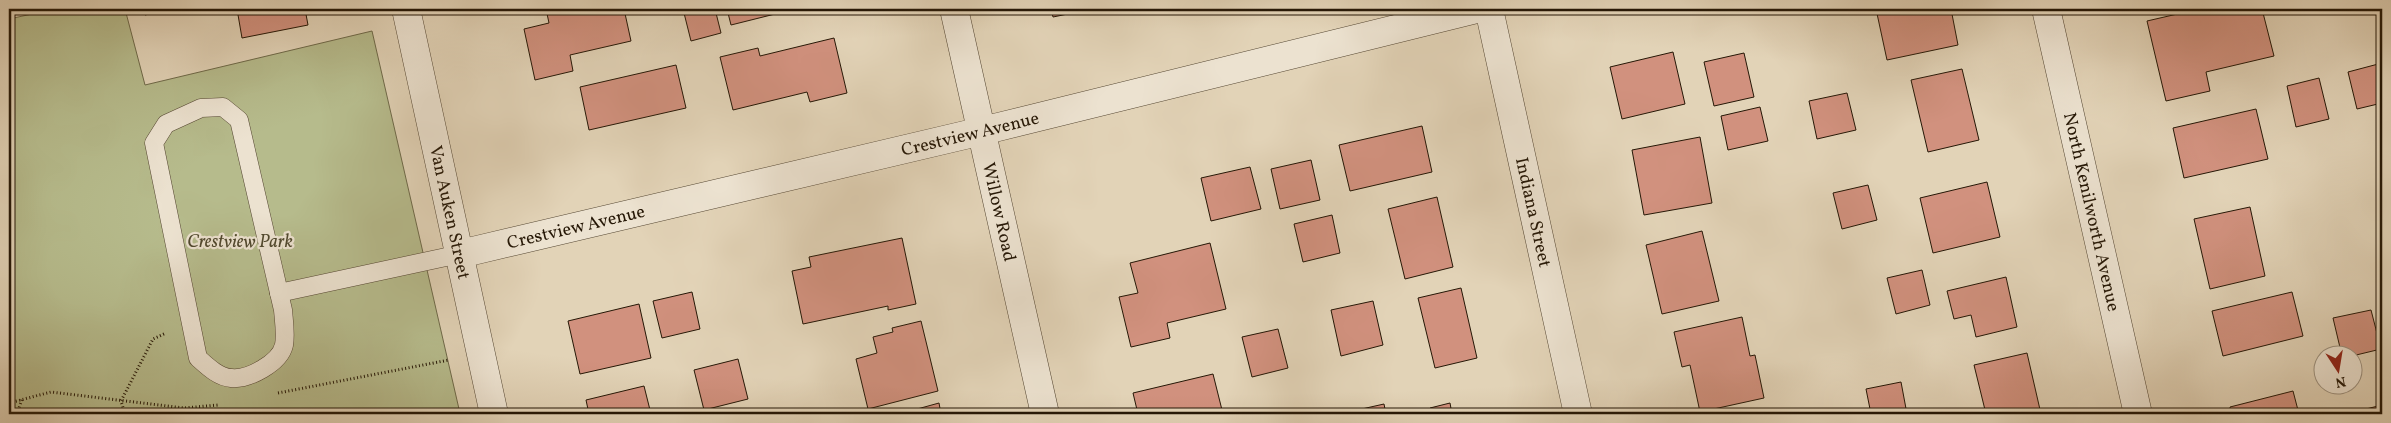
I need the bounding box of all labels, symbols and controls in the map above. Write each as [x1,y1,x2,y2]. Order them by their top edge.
street label: Crestview Avenue [899,106,1042,164]
street label: North Kenilworth Avenue [2056,110,2125,314]
street label: Van Auken Street [422,143,475,282]
street label: Indiana Street [1508,155,1556,270]
street label: Willow Road [975,160,1021,264]
street label: Crestview Avenue [505,200,648,257]
park label: Crestview Park [187,230,293,255]
north arrow [2314,346,2364,396]
text: N [2333,371,2347,392]

